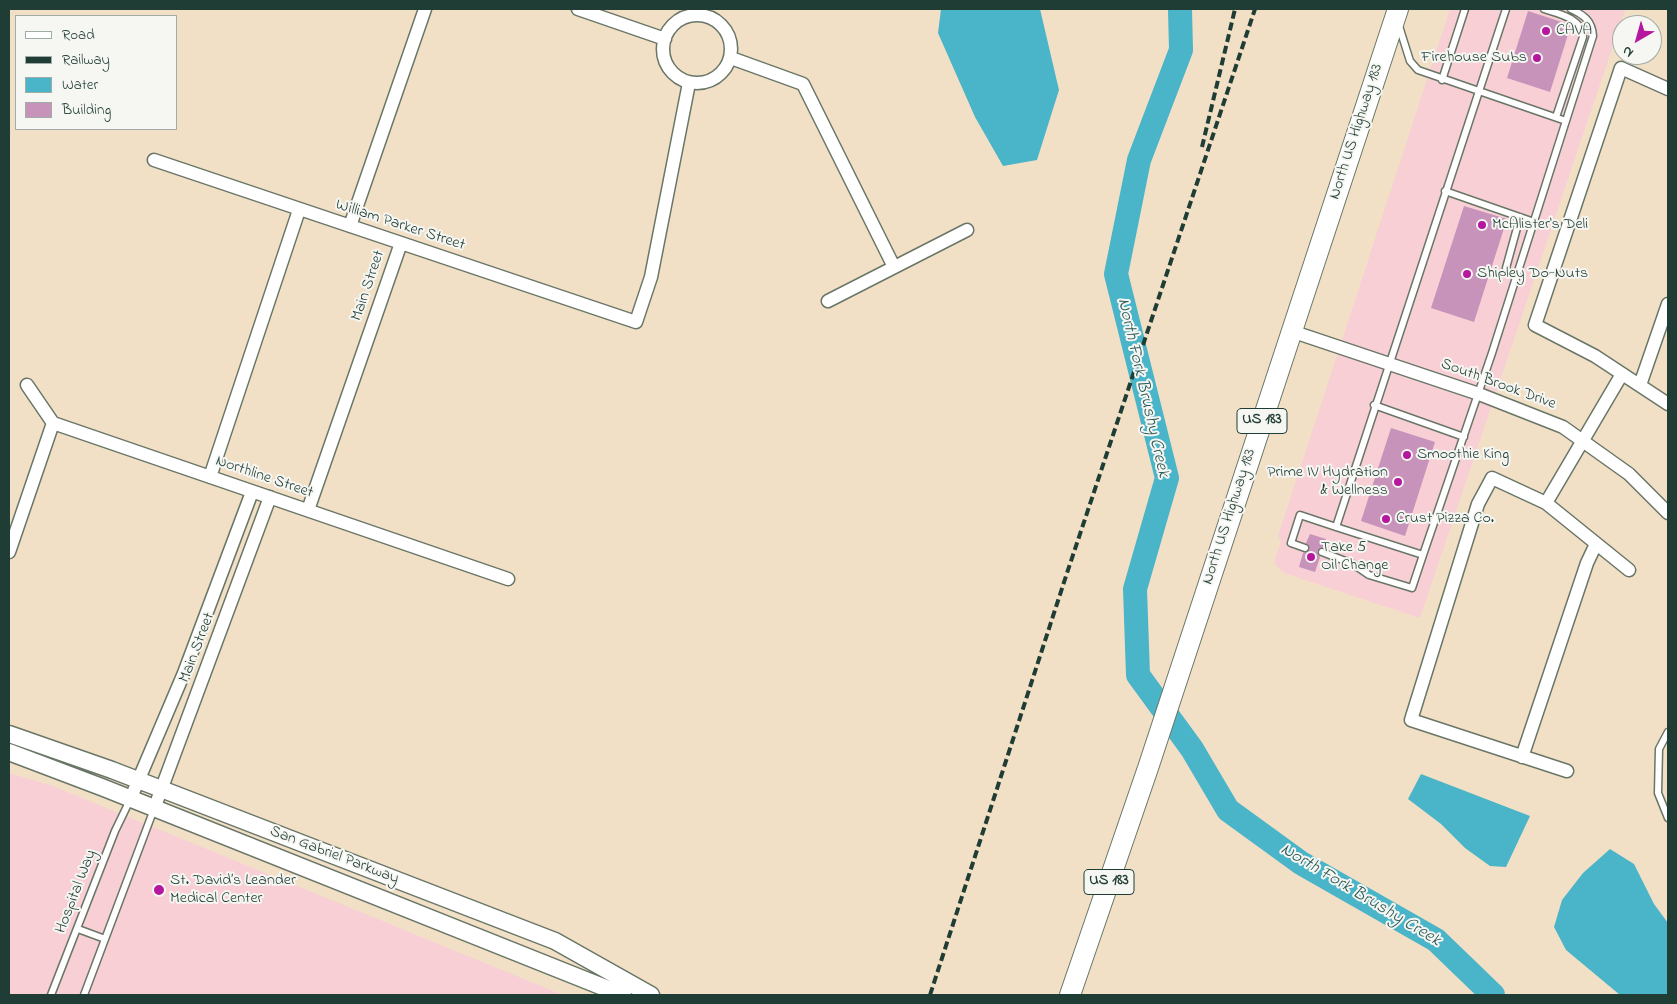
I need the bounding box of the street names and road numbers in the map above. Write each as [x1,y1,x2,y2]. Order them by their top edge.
street label: North US Highway 183 [1326,62,1388,202]
street label: William Parker Street [333,196,467,256]
street label: Main Street [348,248,390,324]
street label: South Brook Drive [1438,355,1558,415]
road number: US 183 [1237,408,1287,434]
street label: North US Highway 183 [1199,447,1261,587]
street label: Northline Street [213,452,315,504]
street label: Main Street [176,610,220,686]
street label: San Gabriel Parkway [267,823,401,889]
street label: Hospital Way [52,847,102,937]
road number: US 183 [1084,870,1134,894]

